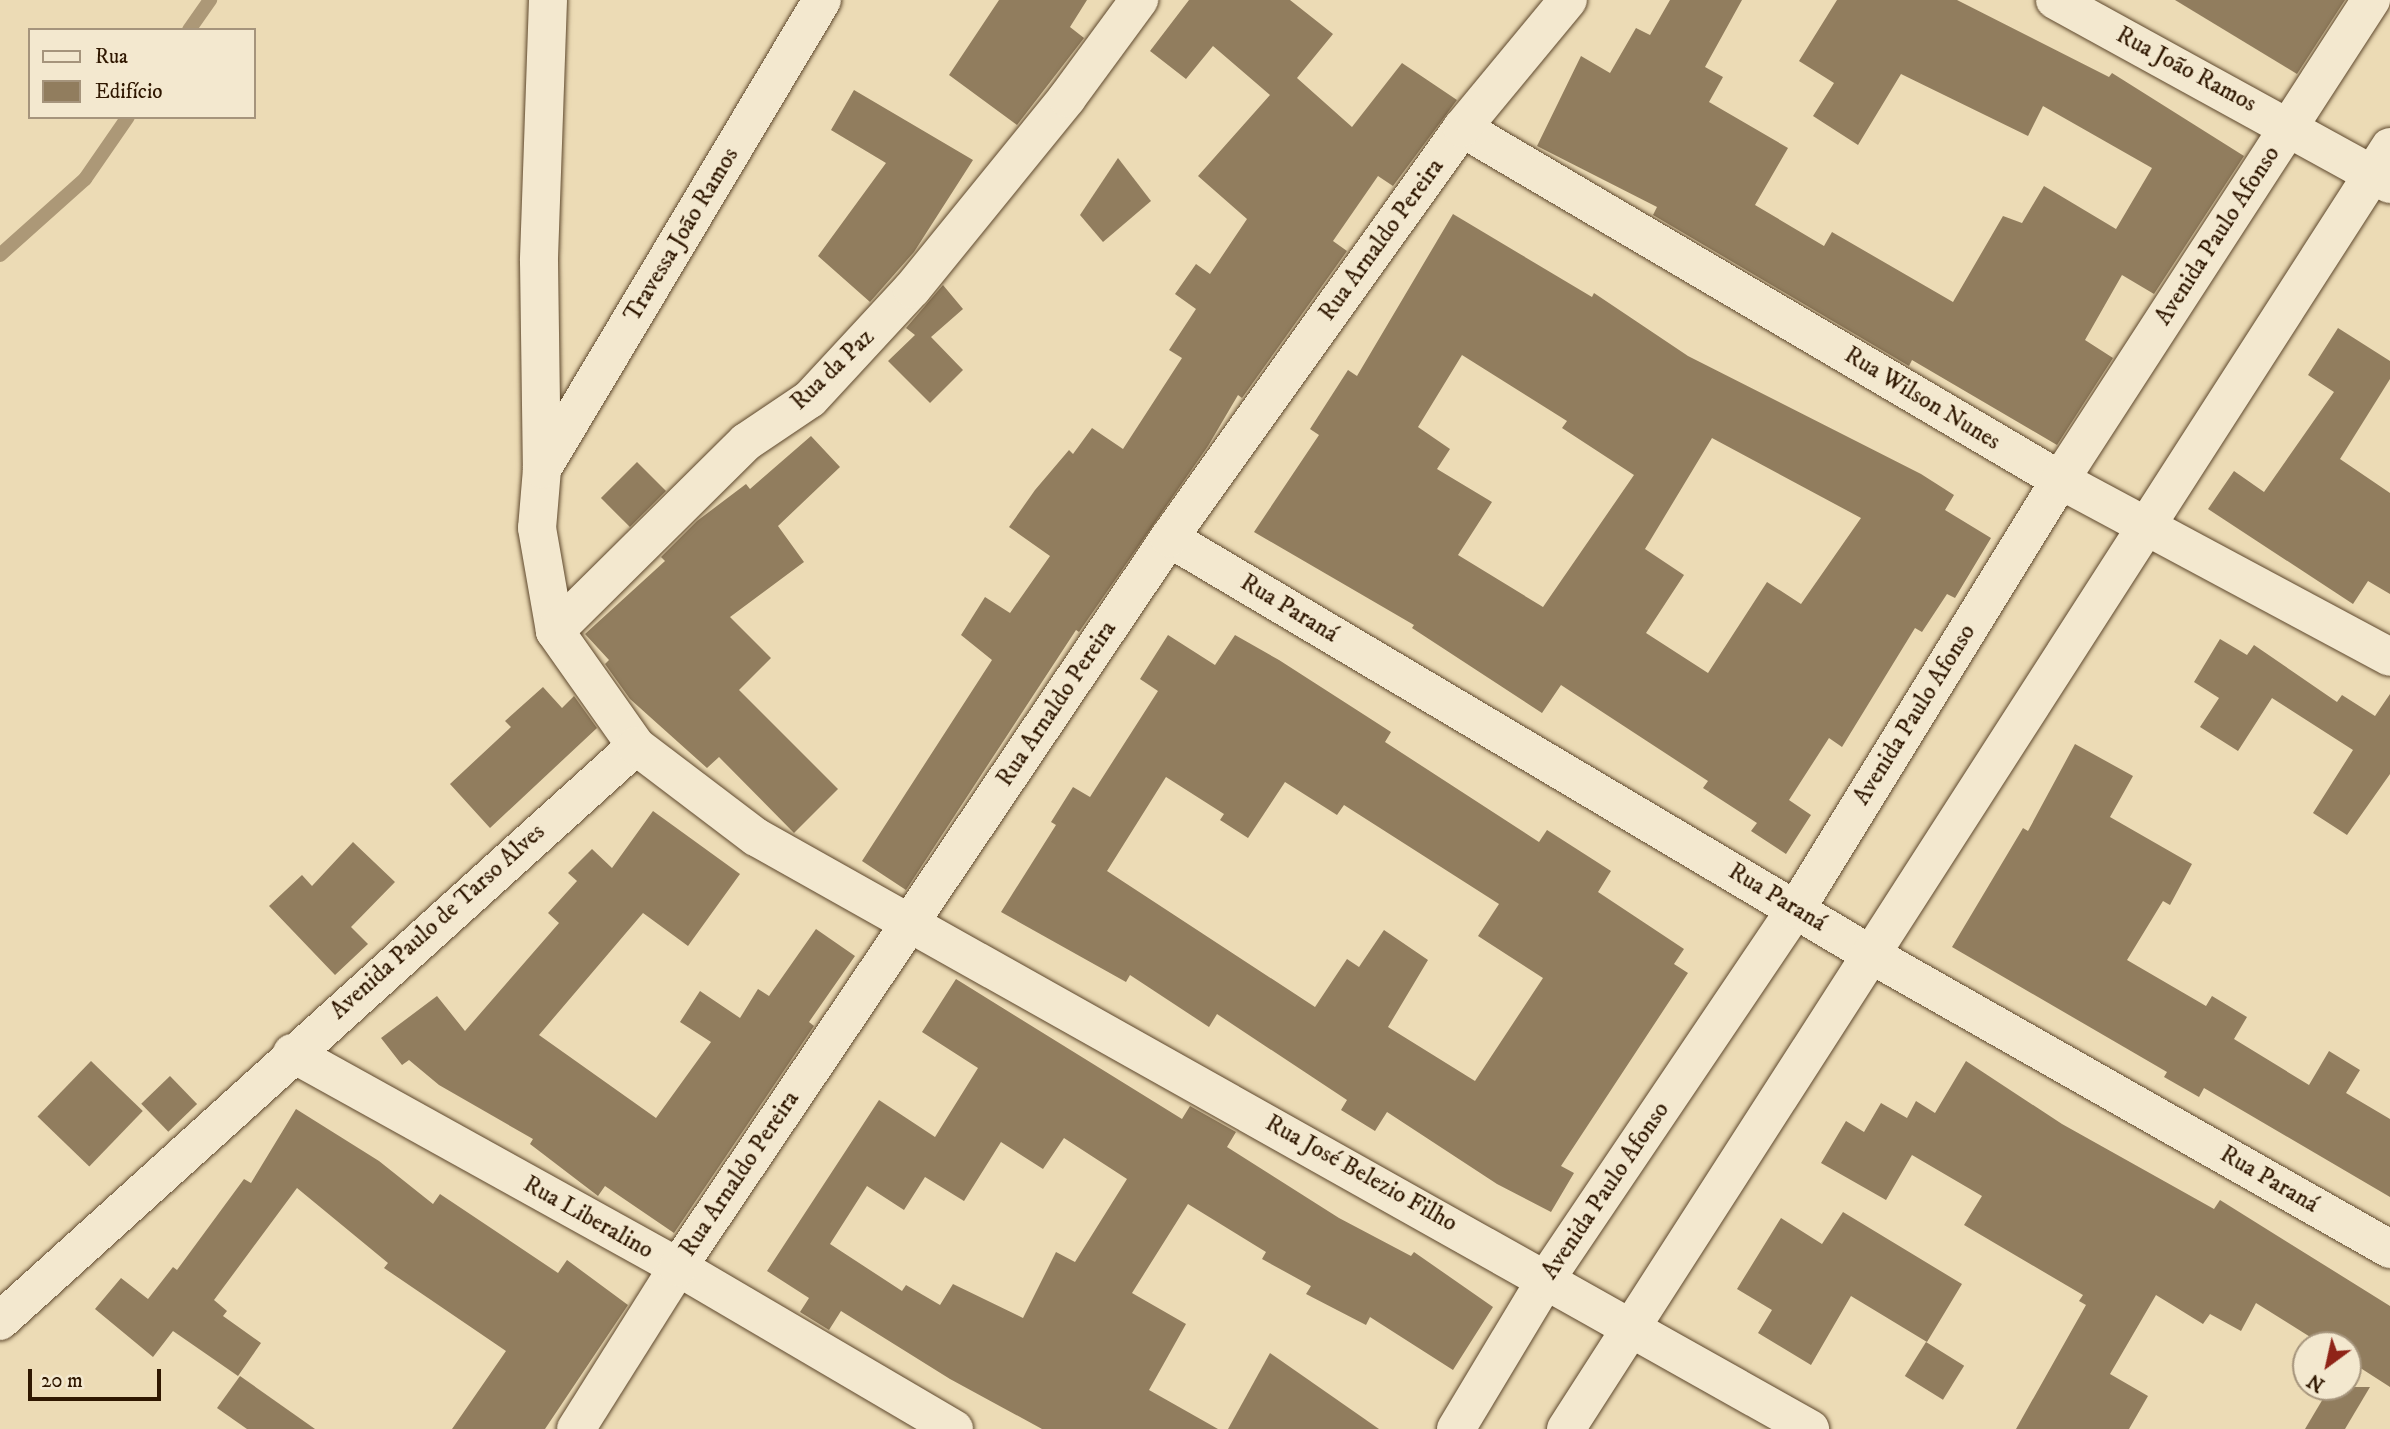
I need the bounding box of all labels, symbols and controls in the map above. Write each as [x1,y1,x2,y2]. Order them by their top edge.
street label: Rua João Ramos [2111,21,2261,119]
legend [28,28,256,119]
text: Rua [95,44,128,70]
text: Edifício [95,79,163,105]
street label: Avenida Paulo Afonso [2149,141,2287,331]
street label: Travessa João Ramos [619,143,745,327]
street label: Rua Arnaldo Pereira [1313,153,1451,327]
street label: Rua da Paz [785,323,881,417]
street label: Rua Wilson Nunes [1839,341,2005,457]
street label: Rua Paraná [1235,569,1343,649]
street label: Rua Arnaldo Pereira [991,616,1123,792]
street label: Avenida Paulo Afonso [1848,619,1982,811]
street label: Avenida Paulo de Tarso Alves [325,818,551,1026]
street label: Rua Paraná [1723,858,1831,938]
street label: Rua Arnaldo Pereira [674,1086,806,1262]
street label: Avenida Paulo Afonso [1536,1097,1676,1285]
street label: Rua José Belezio Filho [1260,1109,1462,1239]
street label: Rua Paraná [2215,1140,2323,1220]
street label: Rua Liberalino [518,1170,658,1266]
north arrow [2292,1331,2362,1401]
scale bar [32,1356,164,1400]
text: 20 m [41,1368,83,1394]
text: N [2304,1368,2329,1396]

